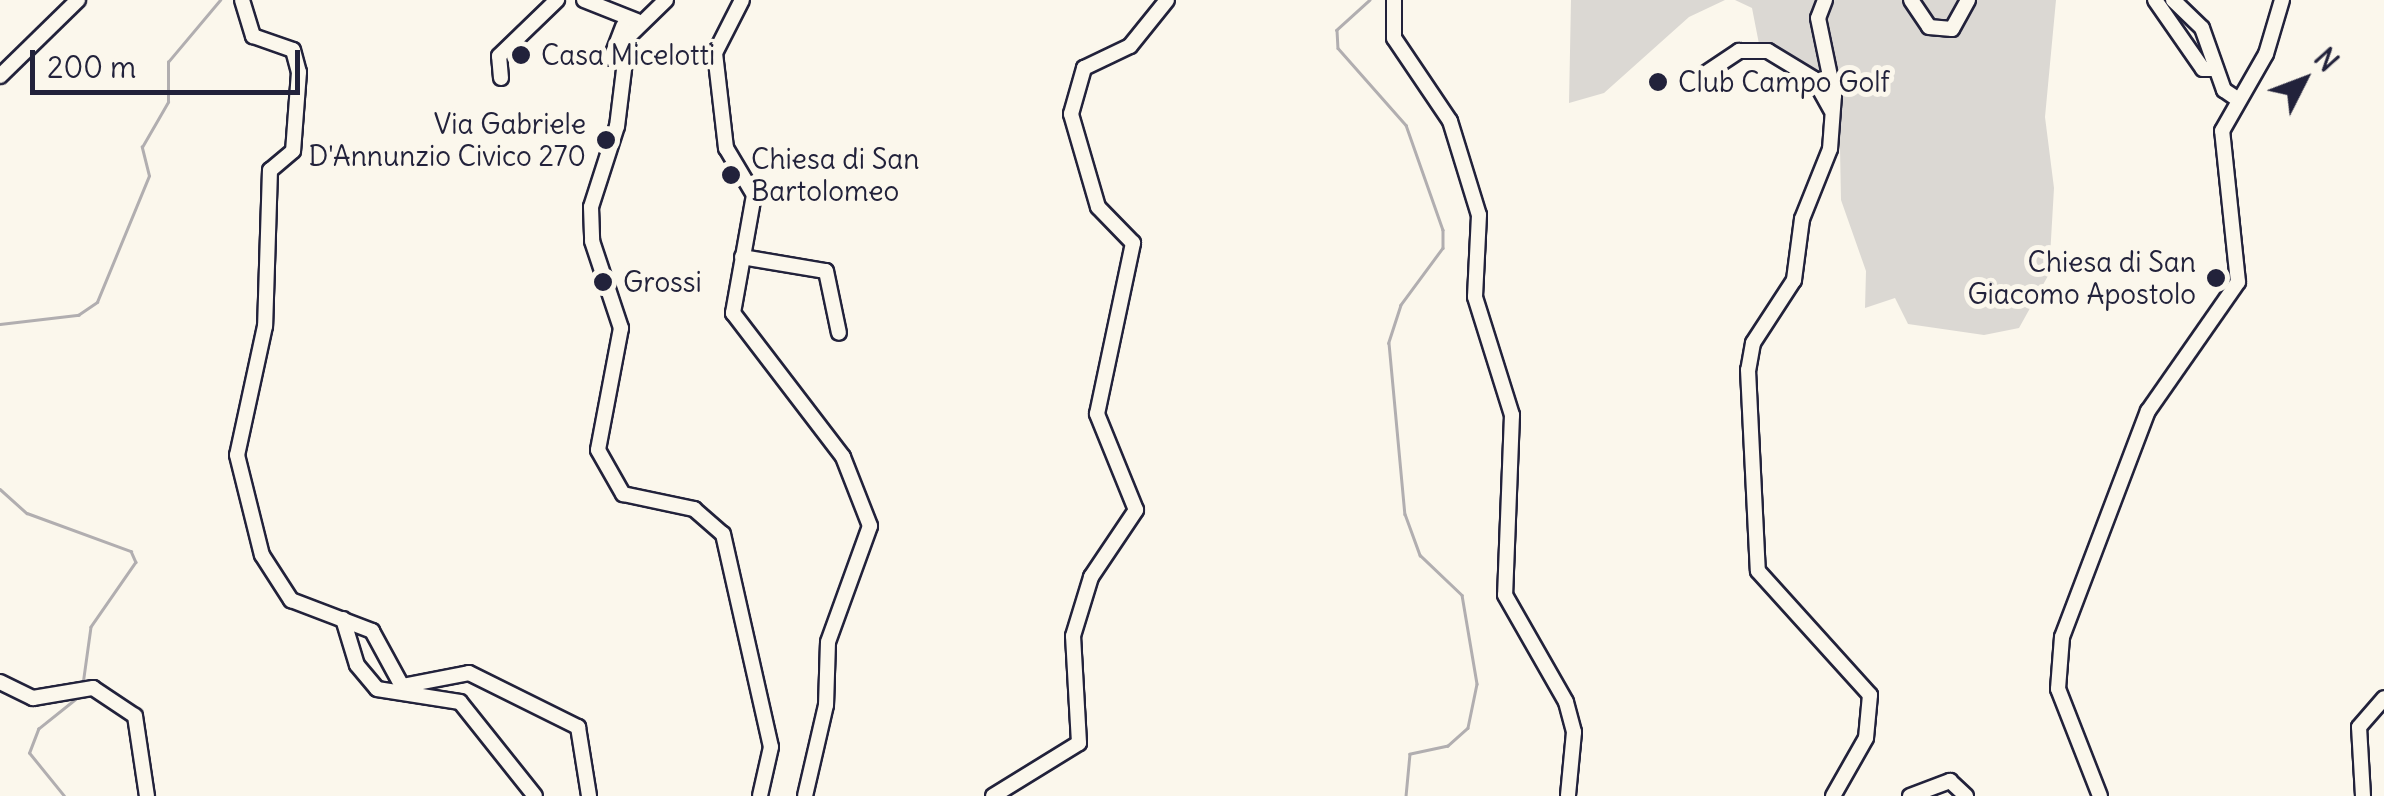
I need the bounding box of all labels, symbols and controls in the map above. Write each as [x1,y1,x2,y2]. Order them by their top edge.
scale bar [35,30,305,92]
north arrow [2254,30,2354,130]
place label: Casa Micelotti [541,38,715,72]
text: N [2306,41,2346,79]
marker: Casa Micelotti [510,44,532,66]
text: 200 m [47,48,136,86]
place label: Club Campo Golf [1678,65,1890,99]
marker: Club Campo Golf [1647,71,1669,93]
place label: Via Gabriele D'Annunzio Civico 270 [309,107,586,173]
marker: Via Gabriele D'Annunzio Civico 270 [595,129,617,151]
place label: Chiesa di San Bartolomeo [751,142,920,208]
marker: Chiesa di San Bartolomeo [720,164,742,186]
place label: Chiesa di San Giacomo Apostolo [1967,245,2196,311]
place label: Grossi [623,265,702,299]
marker: Chiesa di San Giacomo Apostolo [2205,267,2227,289]
marker: Grossi [592,271,614,293]

